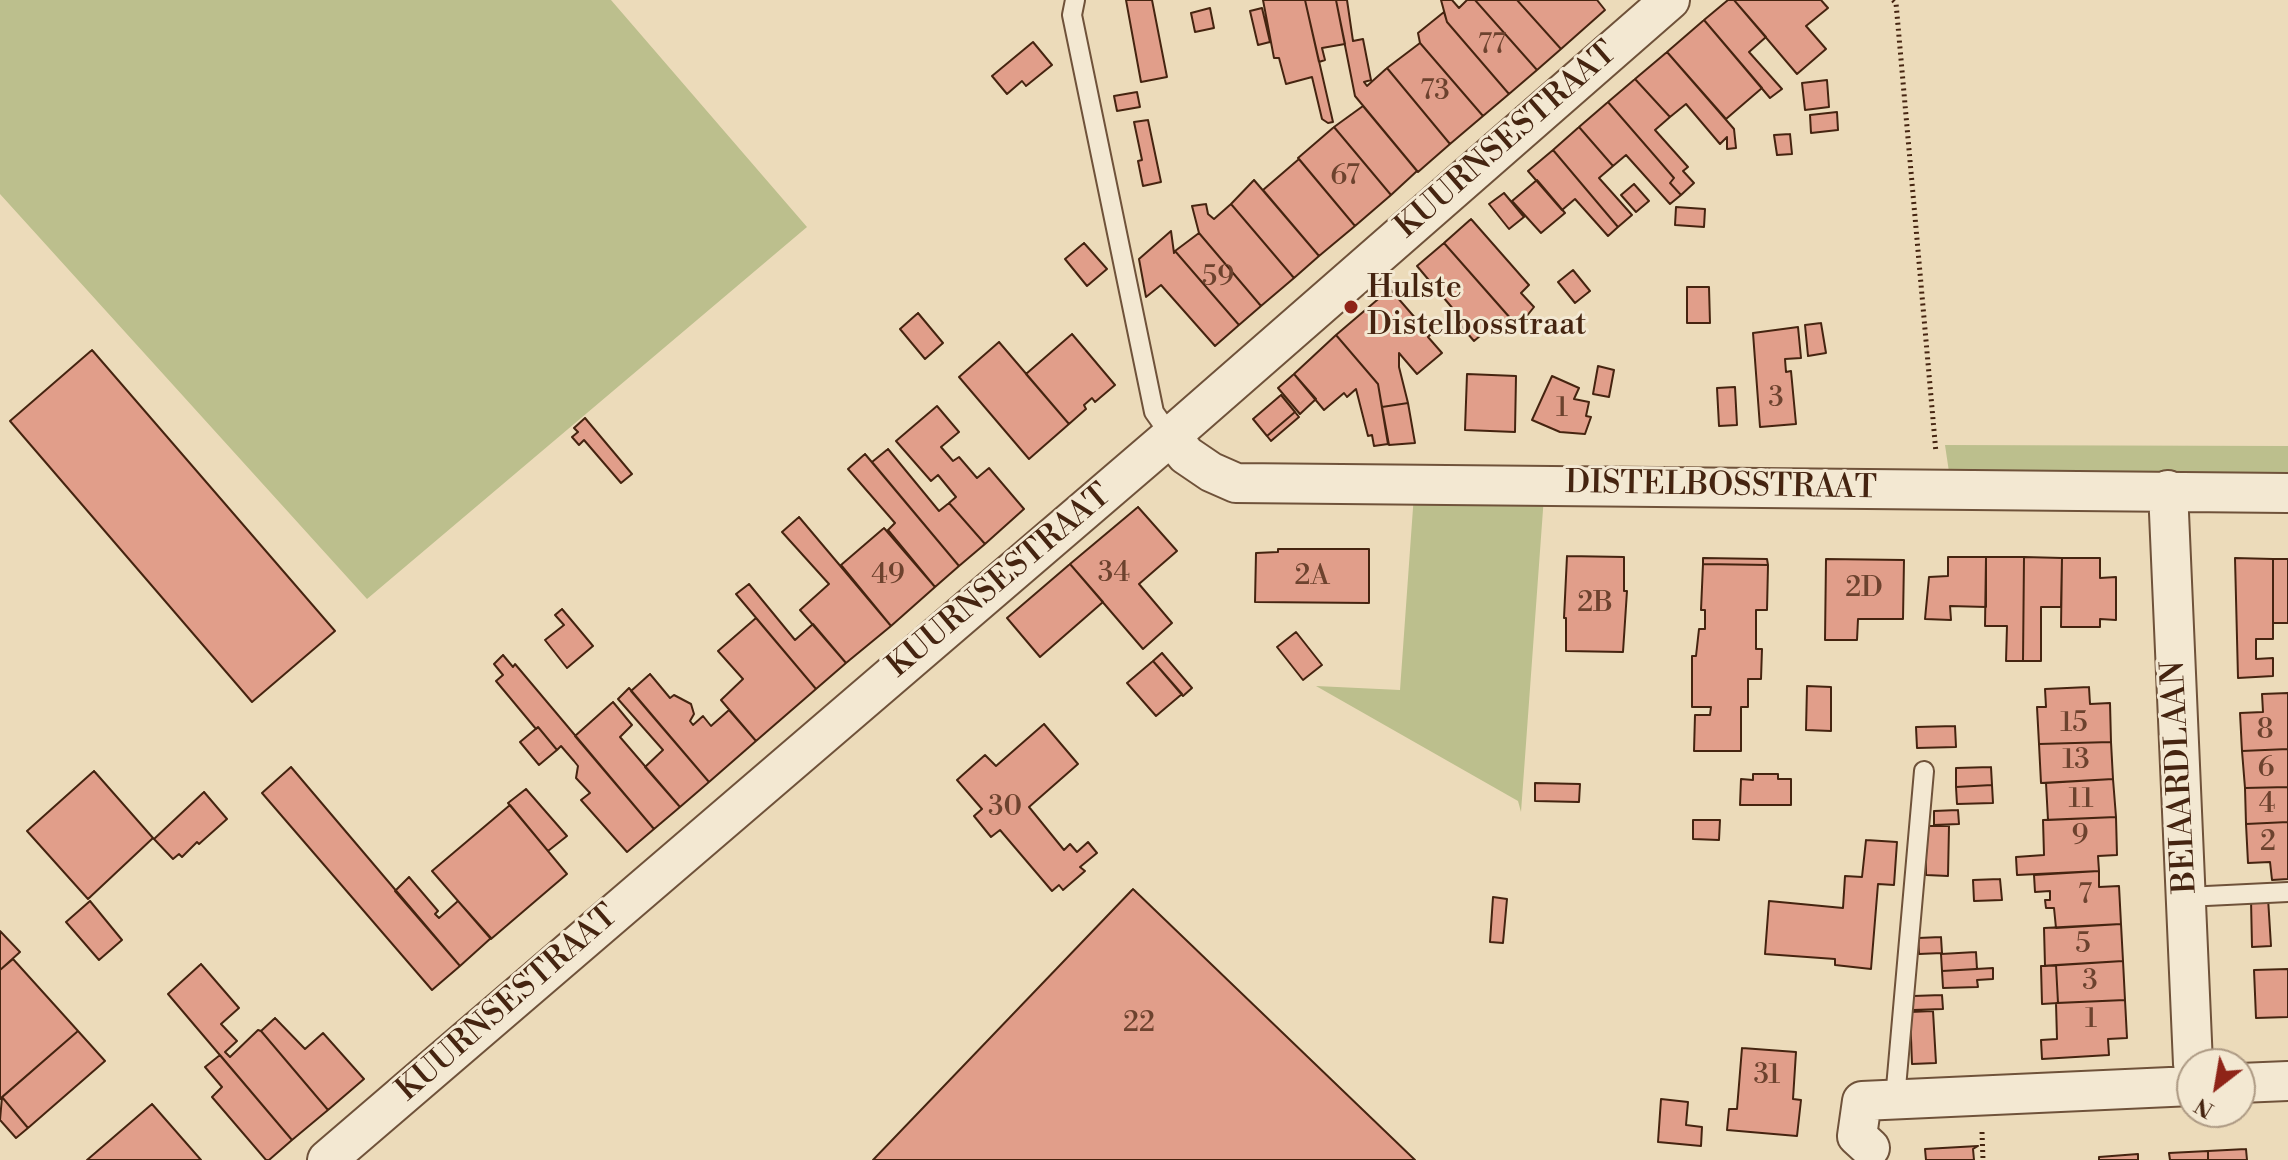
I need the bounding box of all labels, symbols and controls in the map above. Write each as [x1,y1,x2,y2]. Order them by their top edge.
house number: 77 [1478,29,1506,63]
street label: KUURNSESTRAAT [1389,35,1625,247]
house number: 73 [1420,75,1450,109]
house number: 67 [1330,160,1360,194]
house number: 59 [1202,261,1234,295]
place label: Hulste Distelbosstraat [1367,270,1587,345]
marker: Hulste Distelbosstraat [1342,298,1360,316]
house number: 3 [1768,382,1784,416]
house number: 1 [1556,392,1568,426]
street label: DISTELBOSSTRAAT [1565,465,1877,509]
street label: KUURNSESTRAAT [880,477,1120,687]
house number: 34 [1098,557,1130,591]
house number: 49 [871,559,905,593]
house number: 2A [1294,560,1330,594]
house number: 2D [1845,572,1883,606]
house number: 2B [1577,587,1613,621]
street label: BEIAARDLAAN [2156,660,2206,894]
house number: 15 [2060,707,2088,741]
house number: 8 [2256,714,2274,748]
house number: 13 [2062,744,2090,778]
house number: 6 [2258,752,2274,786]
house number: 11 [2068,783,2094,817]
house number: 4 [2259,788,2275,822]
house number: 30 [988,791,1022,825]
house number: 9 [2072,820,2088,854]
house number: 2 [2260,826,2276,860]
house number: 7 [2078,879,2092,913]
street label: KUURNSESTRAAT [390,898,626,1110]
house number: 5 [2075,928,2091,962]
house number: 3 [2082,965,2098,999]
house number: 1 [2085,1003,2097,1037]
house number: 22 [1123,1007,1155,1041]
north arrow [2176,1048,2256,1128]
house number: 31 [1754,1059,1780,1093]
text: N [2190,1091,2219,1123]

